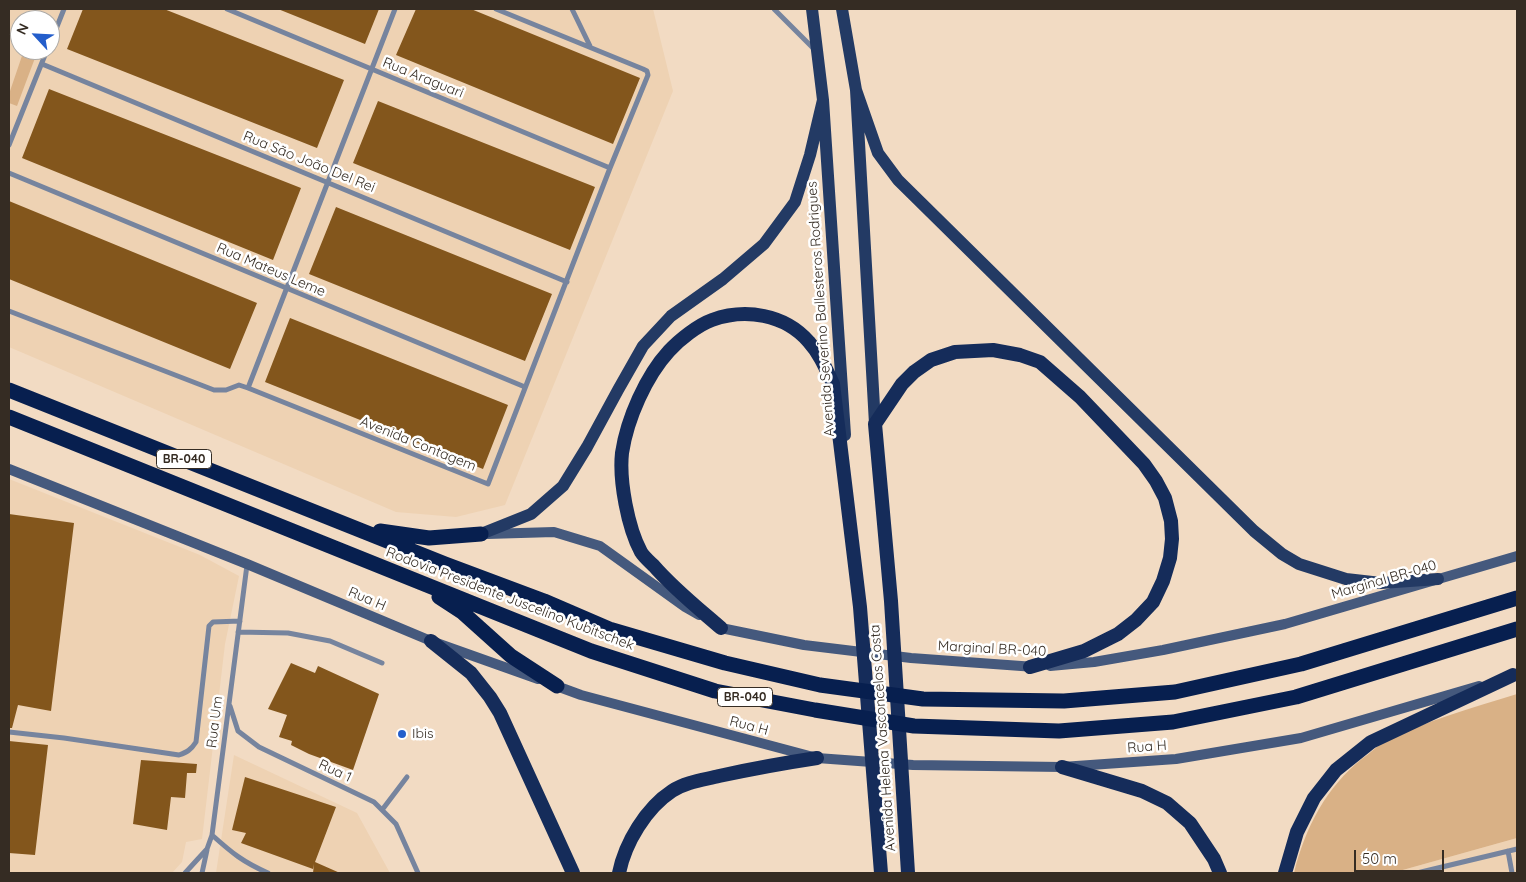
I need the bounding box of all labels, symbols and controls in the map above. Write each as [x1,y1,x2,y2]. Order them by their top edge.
north arrow [10,10,60,60]
text: N [12,21,33,38]
street label: Rua Araguari [380,54,466,102]
street label: Rua São João Del Rei [241,128,377,196]
street label: Avenida Severino Ballesteros Rodrigues [804,181,838,437]
street label: Rua Mateus Leme [214,239,328,301]
street label: Avenida Contagem [357,413,479,475]
road number: BR-040 [156,449,212,468]
street label: Rodovia Presidente Juscelino Kubitschek [384,544,636,654]
street label: Marginal BR-040 [1329,557,1439,603]
street label: Rua H [345,584,389,614]
street label: Avenida Helena Vasconcelos Costa [867,624,899,852]
street label: Marginal BR-040 [937,638,1047,660]
road number: BR-040 [718,688,772,706]
street label: Rua Um [203,695,227,749]
street label: Rua H [728,713,770,739]
place label: Ibis [412,726,434,742]
marker: Ibis [396,728,408,740]
street label: Rua H [1127,737,1167,757]
street label: Rua 1 [316,756,354,786]
scale bar [1356,840,1446,872]
text: 50 m [1362,849,1397,868]

